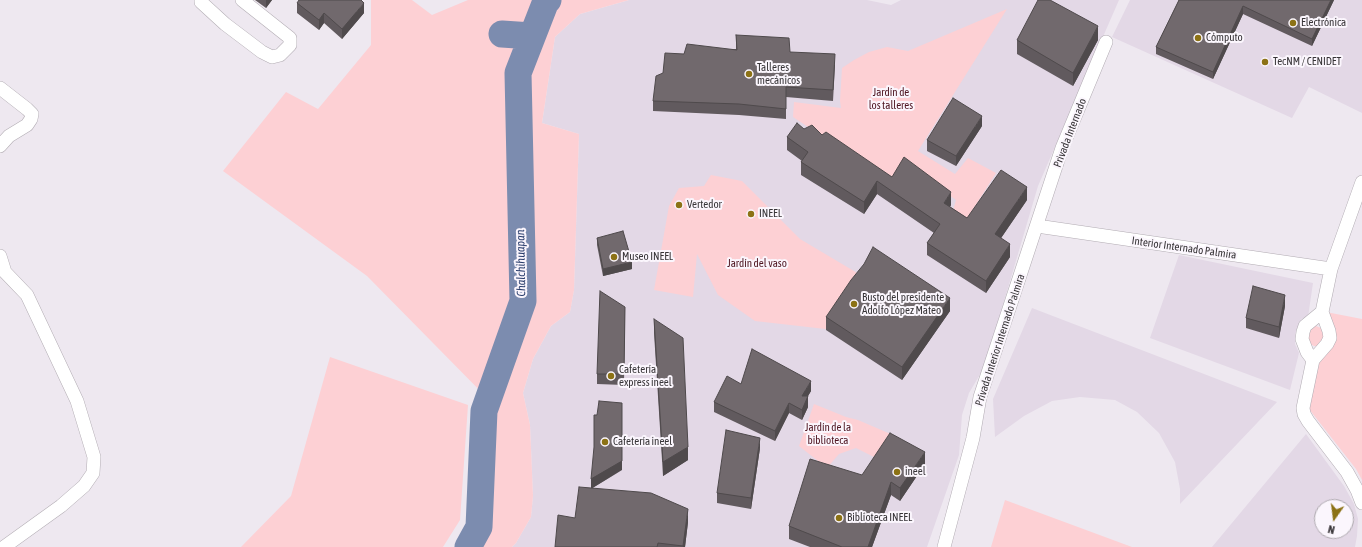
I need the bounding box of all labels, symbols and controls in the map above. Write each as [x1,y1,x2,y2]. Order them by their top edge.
place label: Electrónica [1301,16,1346,30]
marker: Electrónica [1288,18,1298,28]
place label: Cómputo [1206,31,1243,45]
marker: Cómputo [1193,33,1203,43]
place label: TecNM / CENIDET [1273,55,1341,69]
marker: TecNM / CENIDET [1260,57,1270,67]
place label: Talleres mecánicos [757,61,800,87]
marker: Talleres mecánicos [744,69,754,79]
park label: Jardín de los talleres [869,86,913,112]
street label: Privada Internado [1051,97,1089,169]
place label: Vertedor [687,198,722,212]
marker: Vertedor [674,200,684,210]
place label: INEEL [759,207,782,221]
marker: INEEL [746,209,756,219]
water label: Chalchihuapan [513,229,529,297]
street label: Interior Internado Palmira [1131,234,1237,262]
place label: Museo INEEL [622,250,673,264]
marker: Museo INEEL [609,252,619,262]
park label: Jardín del vaso [727,257,787,271]
street label: Privada Interior Internado Palmira [972,272,1028,408]
place label: Busto del presidente Adolfo López Mateo [862,291,944,317]
marker: Busto del presidente Adolfo López Mateo [849,299,859,309]
place label: Cafetería express ineel [619,363,672,389]
marker: Cafetería express ineel [606,371,616,381]
park label: Jardín de la biblioteca [805,421,851,447]
place label: Cafetería ineel [613,435,672,449]
marker: Cafetería ineel [600,437,610,447]
place label: ineel [905,465,926,479]
marker: ineel [892,467,902,477]
north arrow [1314,499,1354,539]
place label: Biblioteca INEEL [847,511,912,525]
marker: Biblioteca INEEL [834,513,844,523]
text: N [1327,523,1336,536]

